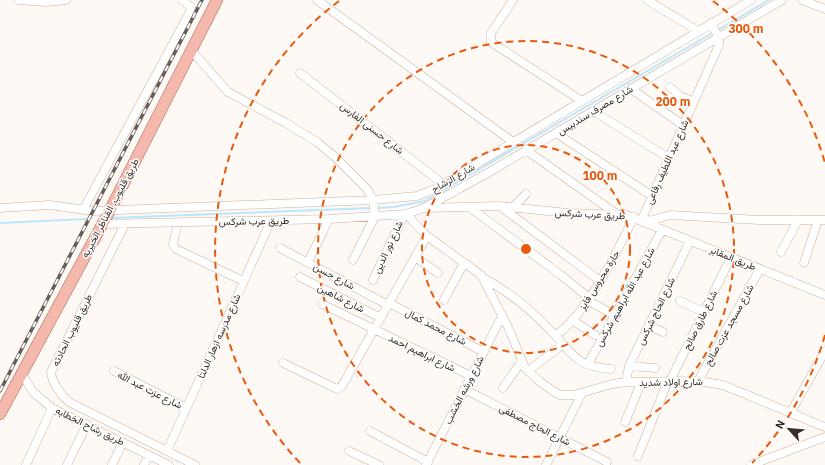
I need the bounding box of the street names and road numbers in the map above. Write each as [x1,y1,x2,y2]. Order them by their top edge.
street label: شارع مصرف سندبيس [555,82,635,138]
street label: شارع حسنى الفارس [338,99,406,157]
street label: شارع عبد اللطيف رفاعى [643,118,691,206]
street label: طريق قليوب, القناطر الخيريه [78,156,142,260]
street label: شارع الرشاح [429,160,477,196]
street label: طريق عرب شركس [554,206,626,222]
street label: طريق عرب شركس [219,214,290,228]
street label: شارع نور الدين [370,218,406,275]
street label: طريق المقابر [707,242,759,273]
street label: شارع عبد الله ابراهيم شركس [592,245,658,349]
street label: حارة محروس فايز [575,247,623,313]
street label: شارع حسن [311,260,357,292]
street label: شارع الحاج شركس [634,275,678,347]
street label: شارع شاهين [315,281,367,315]
street label: شارع مسجد عزت صالح [701,282,757,368]
street label: شارع طارق صالح [680,288,720,352]
street label: طريق قليوب الحادثه [49,291,95,368]
street label: شارع مدرسه ازهار الدلتا [194,292,244,380]
street label: شارع محمد كمال [403,306,469,348]
street label: شارع ابراهيم احمد [387,331,458,375]
street label: شارع ورشه الخشب [441,354,487,426]
street label: شارع عزت عبد الله [115,368,185,412]
street label: شارع اولاد شديد [639,375,703,389]
street label: شارع الحاج مصطفى [497,401,573,449]
street label: طريق رشاح الخطابه [53,404,127,449]

